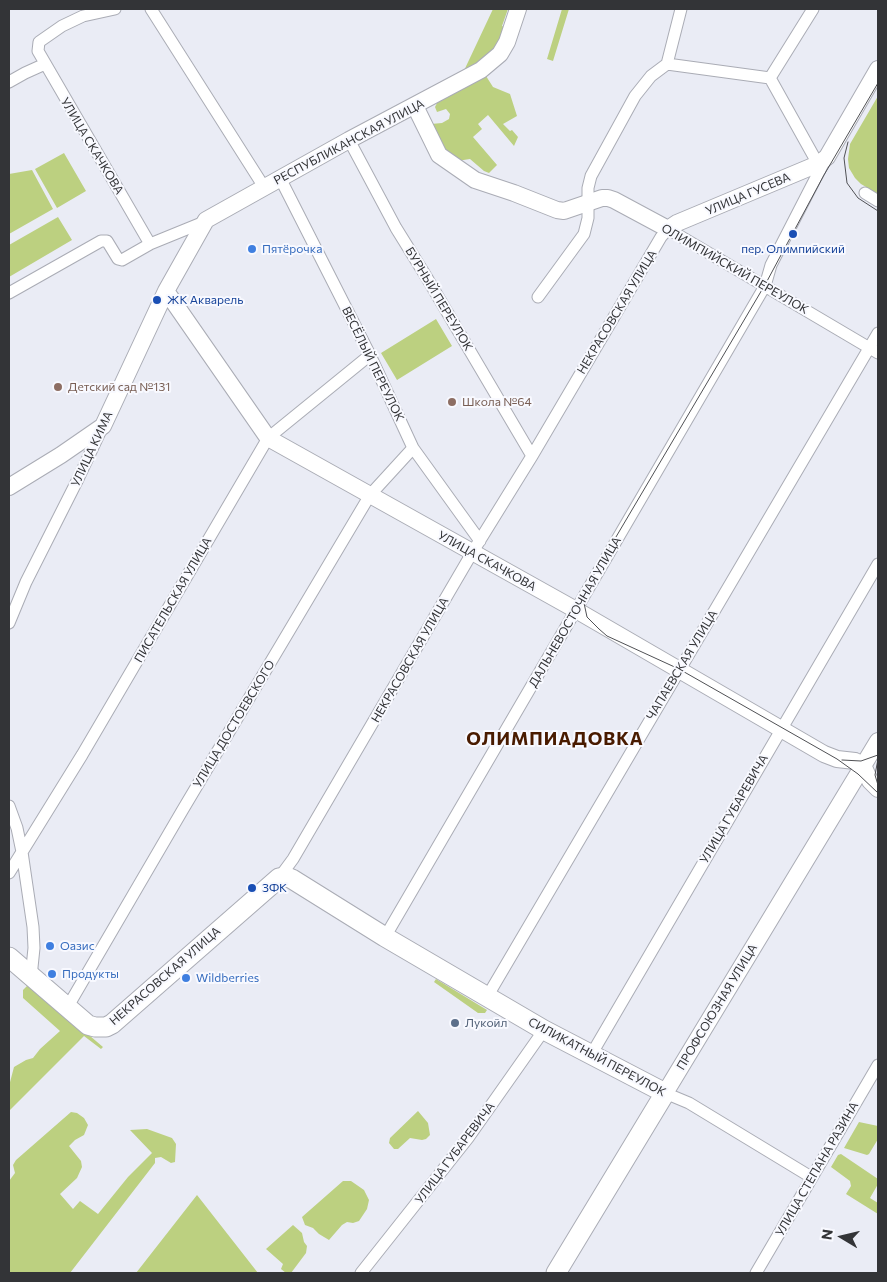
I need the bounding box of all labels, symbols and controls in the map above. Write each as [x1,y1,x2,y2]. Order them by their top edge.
street label: УЛИЦА СКАЧКОВА [57,95,127,197]
street label: РЕСПУБЛИКАНСКАЯ УЛИЦА [271,96,427,188]
street label: УЛИЦА ГУСЕВА [704,170,792,218]
street label: ОЛИМПИЙСКИЙ ПЕРЕУЛОК [659,221,811,317]
marker: пер. Олимпийский [787,228,799,240]
place label: Пятёрочка [262,242,322,256]
place label: пер. Олимпийский [741,242,845,256]
marker: Пятёрочка [246,243,258,255]
street label: БУРНЫЙ ПЕРЕУЛОК [402,244,476,354]
street label: НЕКРАСОВСКАЯ УЛИЦА [574,247,660,377]
place label: ЖК Акварель [167,293,243,307]
marker: ЖК Акварель [151,294,163,306]
street label: ВЕСЁЛЫЙ ПЕРЕУЛОК [339,304,407,424]
place label: Детский сад №131 [68,380,170,394]
marker: Детский сад №131 [52,381,64,393]
place label: Школа №64 [462,395,532,409]
marker: Школа №64 [446,396,458,408]
street label: УЛИЦА КИМА [68,409,116,489]
street label: УЛИЦА СКАЧКОВА [435,528,539,594]
street label: ДАЛЬНЕВОСТОЧНАЯ УЛИЦА [526,534,624,690]
street label: ПИСАТЕЛЬСКАЯ УЛИЦА [131,535,215,665]
street label: НЕКРАСОВСКАЯ УЛИЦА [368,595,452,725]
street label: ЧАПАЕВСКАЯ УЛИЦА [643,607,721,723]
street label: УЛИЦА ДОСТОЕВСКОГО [190,658,278,790]
district label: ОЛИМПИАДОВКА [465,728,645,750]
street label: УЛИЦА ГУБАРЕВИЧА [697,752,771,866]
place label: ЗФК [262,881,287,895]
marker: ЗФК [246,882,258,894]
street label: НЕКРАСОВСКАЯ УЛИЦА [107,924,223,1028]
place label: Оазис [60,939,95,953]
marker: Оазис [44,940,56,952]
street label: ПРОФСОЮЗНАЯ УЛИЦА [674,941,760,1073]
place label: Продукты [62,967,119,981]
marker: Продукты [46,968,58,980]
place label: Wildberries [196,971,259,985]
marker: Wildberries [180,972,192,984]
street label: СИЛИКАТНЫЙ ПЕРЕУЛОК [526,1015,668,1099]
place label: Лукойл [465,1016,507,1030]
marker: Лукойл [449,1017,461,1029]
street label: УЛИЦА ГУБАРЕВИЧА [412,1099,498,1207]
street label: УЛИЦА СТЕПАНА РАЗИНА [773,1099,861,1239]
north arrow [817,1212,867,1262]
text: N [817,1228,836,1241]

